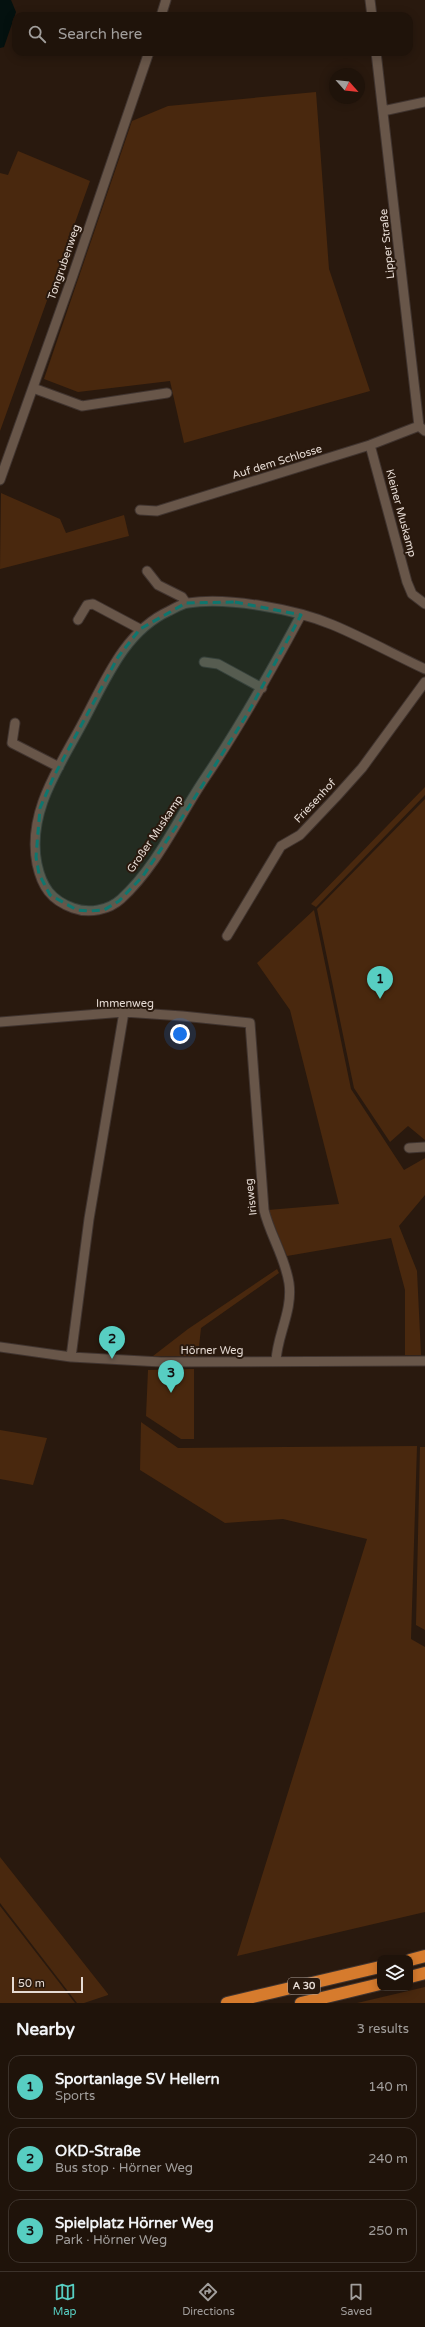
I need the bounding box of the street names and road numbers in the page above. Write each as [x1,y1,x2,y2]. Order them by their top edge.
street label: Lipper Straße [377,208,397,280]
street label: Tongrubenweg [45,223,83,301]
street label: Auf dem Schlosse [230,442,324,482]
street label: Kleiner Muskamp [383,468,419,559]
street label: Friesenhof [291,776,339,826]
street label: Großer Muskamp [124,793,186,875]
street label: Immenweg [96,997,154,1010]
street label: Irisweg [242,1178,260,1216]
street label: Hörner Weg [181,1344,243,1357]
road number: A 30 [288,1978,320,1994]

